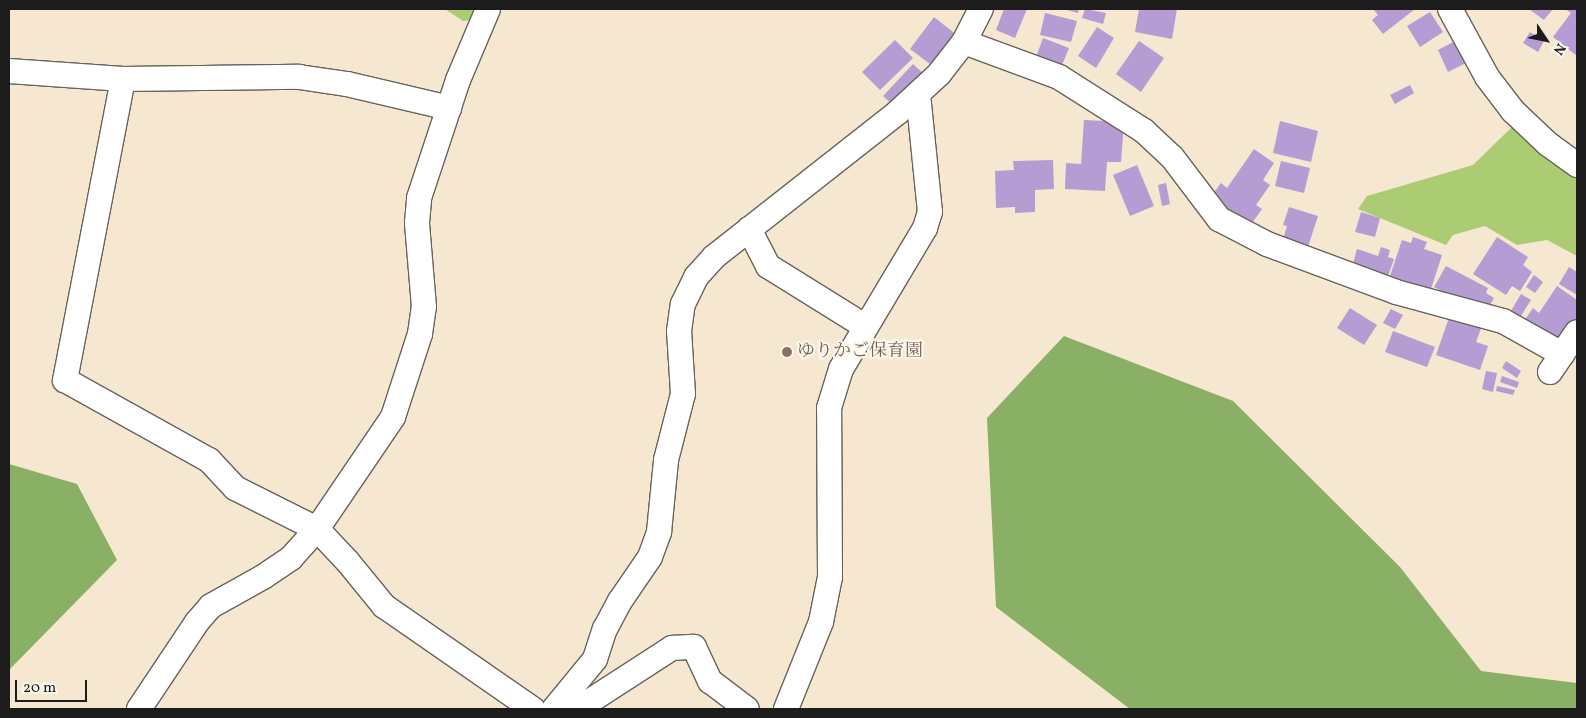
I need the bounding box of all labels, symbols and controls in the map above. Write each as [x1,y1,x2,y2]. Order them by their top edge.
north arrow [1521,15,1571,65]
text: N [1548,39,1570,58]
place label: ゆりかご保育園 [797,341,923,363]
marker: ゆりかご保育園 [781,346,793,358]
scale bar [18,670,90,702]
text: 20 m [23,678,56,699]

